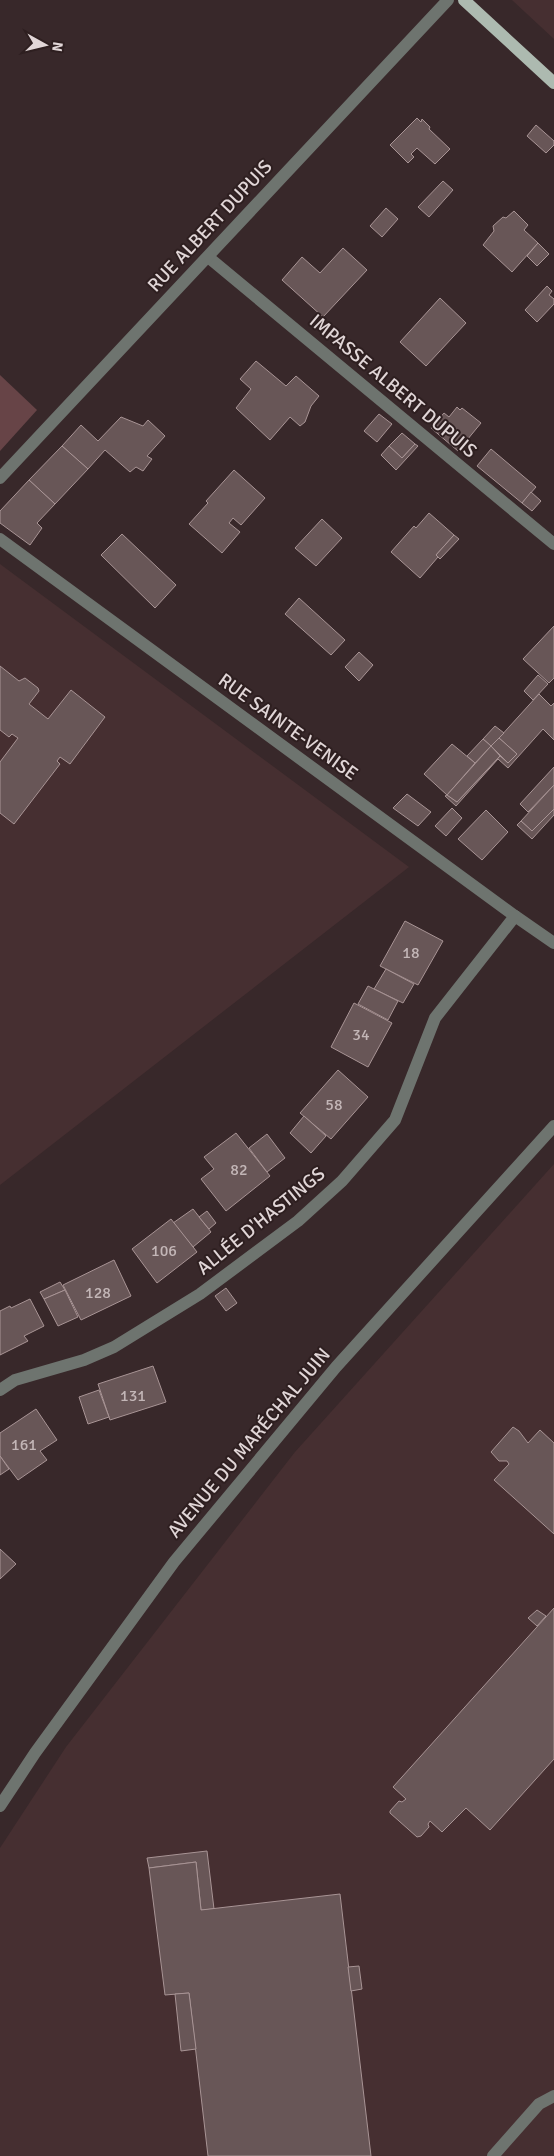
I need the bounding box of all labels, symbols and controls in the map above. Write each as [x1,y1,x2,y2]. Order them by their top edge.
north arrow [20,20,70,70]
text: N [48,41,66,53]
street label: RUE ALBERT DUPUIS [143,155,277,297]
street label: IMPASSE ALBERT DUPUIS [304,309,482,463]
street label: RUE SAINTE-VENISE [213,668,363,786]
house number: 18 [402,943,420,963]
house number: 34 [352,1025,370,1045]
house number: 58 [325,1095,343,1115]
house number: 82 [230,1160,248,1180]
street label: ALLÉE D'HASTINGS [192,1162,330,1280]
house number: 106 [151,1241,177,1261]
house number: 128 [85,1283,111,1303]
street label: AVENUE DU MARÉCHAL JUIN [162,1343,336,1543]
house number: 131 [120,1386,146,1406]
house number: 161 [11,1435,37,1455]

